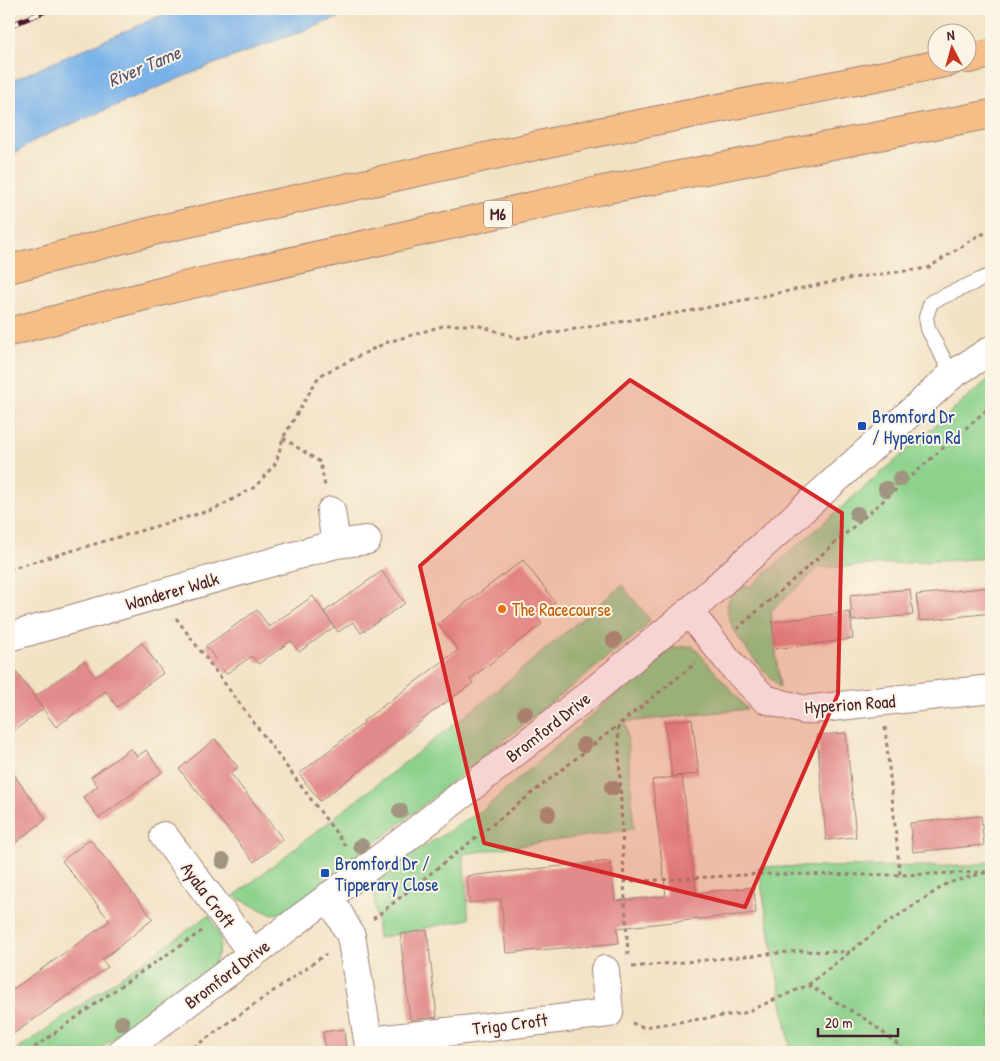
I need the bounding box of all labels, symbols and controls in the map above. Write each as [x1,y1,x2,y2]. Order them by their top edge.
north arrow [928,22,978,72]
text: N [946,25,956,44]
water label: River Tame [104,39,186,93]
road number: M6 [484,200,512,228]
place label: Bromford Dr / Hyperion Rd [872,404,960,450]
marker: Bromford Dr / Hyperion Rd [856,420,868,432]
street label: Wanderer Walk [122,566,222,616]
place label: The Racecourse [512,597,611,622]
marker: The Racecourse [496,603,508,615]
street label: Bromford Drive [500,686,596,768]
street label: Hyperion Road [804,688,896,720]
place label: Bromford Dr / Tipperary Close [335,851,439,897]
street label: Ayala Croft [175,857,241,934]
marker: Bromford Dr / Tipperary Close [319,867,331,879]
street label: Bromford Drive [179,934,275,1014]
scale bar [818,1006,898,1038]
street label: Trigo Croft [471,1007,550,1041]
text: 20 m [825,1012,852,1033]

